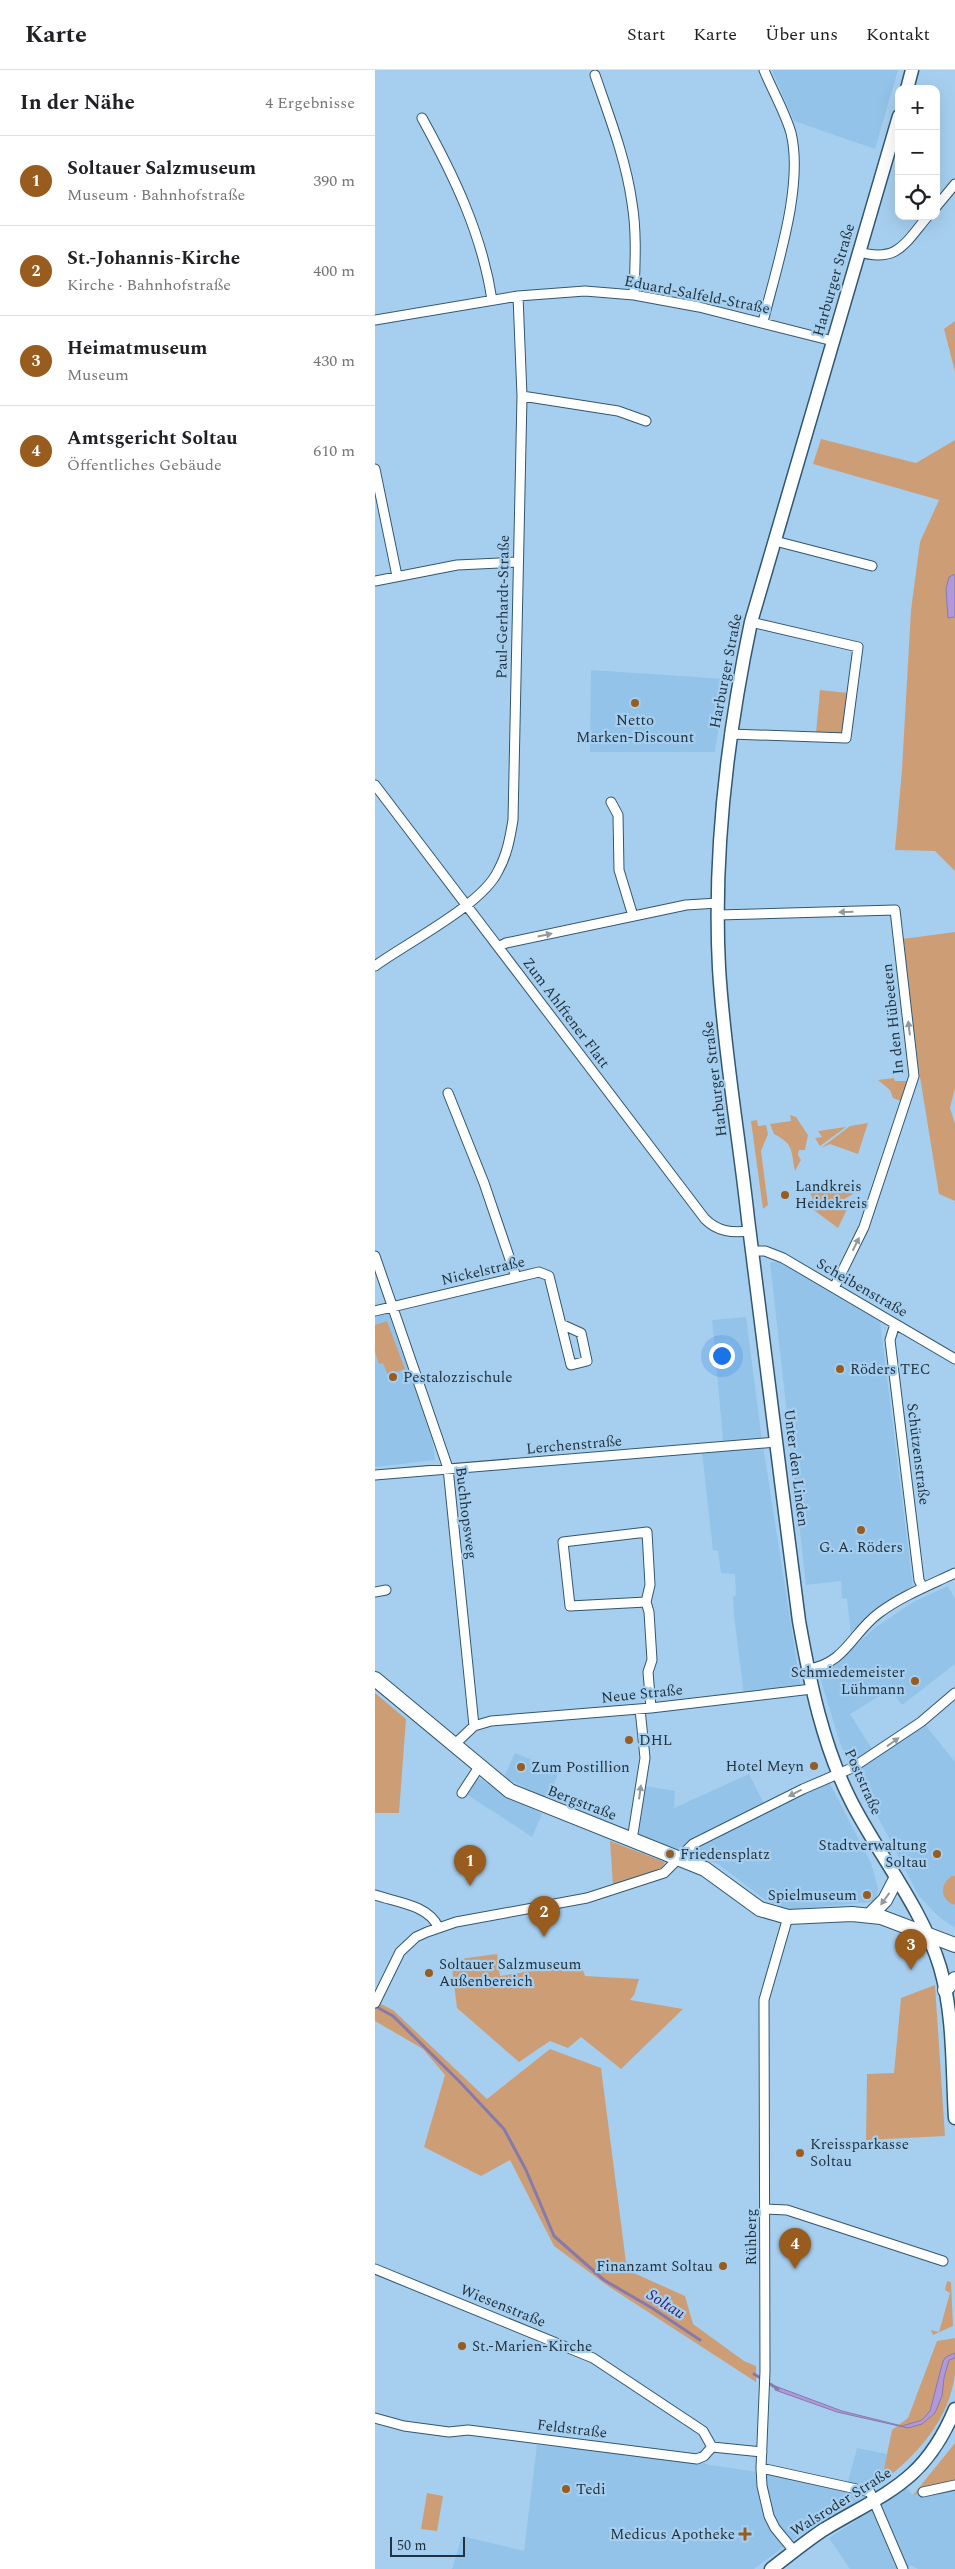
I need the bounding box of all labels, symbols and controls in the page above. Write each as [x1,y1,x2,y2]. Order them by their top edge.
text: Karte [25,17,87,53]
text: Start [627,21,665,48]
text: Karte [693,21,737,48]
text: Über uns [765,21,838,48]
text: Kontakt [866,21,930,48]
map controls [895,85,940,220]
button: + [895,85,940,130]
text: In der Nähe [20,87,135,119]
text: 4 Ergebnisse [265,91,355,115]
button: − [895,130,940,175]
text: Soltauer Salzmuseum [67,154,256,183]
text: 1 [32,169,40,193]
text: 390 m [313,169,355,193]
button: locate [895,175,940,220]
text: Museum · Bahnhofstraße [67,183,245,207]
street label: Harburger Straße [807,221,861,339]
text: St.-Johannis-Kirche [67,244,240,273]
text: 2 [32,259,40,283]
text: 400 m [313,259,355,283]
street label: Eduard-Salfeld-Straße [622,270,772,320]
text: Kirche · Bahnhofstraße [67,273,231,297]
text: Heimatmuseum [67,334,207,363]
text: 3 [32,349,40,373]
text: 430 m [313,349,355,373]
text: Museum [67,363,129,387]
text: Amtsgericht Soltau [67,424,237,453]
text: 4 [32,439,40,463]
text: 610 m [313,439,355,463]
text: Öffentliches Gebäude [67,453,222,477]
street label: Paul-Gerhardt-Straße [490,535,516,679]
street label: Harburger Straße [704,612,748,730]
marker: Netto Marken-Discount [629,697,641,709]
place label: Netto Marken-Discount [576,709,694,749]
one-way arrow [838,908,854,916]
one-way arrow [537,930,553,938]
street label: Zum Ahlftener Flatt [517,953,615,1073]
street label: In den Hübeeten [876,962,910,1076]
street label: Harburger Straße [696,1020,734,1138]
one-way arrow [905,1020,913,1036]
place label: Landkreis Heidekreis [795,1175,868,1215]
marker: Landkreis Heidekreis [779,1189,791,1201]
one-way arrow [852,1237,860,1251]
street label: Nickelstraße [439,1250,527,1292]
street label: Scheibenstraße [812,1253,912,1323]
your location [709,1343,735,1369]
place label: Röders TEC [850,1358,931,1381]
marker: Röders TEC [834,1363,846,1375]
place label: Pestalozzischule [403,1366,512,1389]
marker: Pestalozzischule [387,1371,399,1383]
street label: Schützenstraße [900,1402,936,1506]
street label: Unter den Linden [777,1408,815,1528]
street label: Lerchenstraße [525,1429,623,1461]
street label: Buchhopsweg [449,1466,483,1560]
marker: G. A. Röders [855,1524,867,1536]
place label: G. A. Röders [819,1536,903,1559]
place label: Schmiedemeister Lühmann [791,1661,905,1701]
marker: Schmiedemeister Lühmann [909,1675,921,1687]
street label: Neue Straße [600,1678,684,1710]
place label: DHL [639,1729,672,1752]
marker: DHL [623,1734,635,1746]
one-way arrow [886,1737,900,1747]
street label: Poststraße [838,1745,888,1819]
place label: Hotel Meyn [725,1755,804,1778]
place label: Zum Postillion [531,1756,630,1779]
marker: Hotel Meyn [808,1760,820,1772]
marker: Zum Postillion [515,1761,527,1773]
street label: Bergstraße [544,1779,620,1827]
one-way arrow [637,1784,645,1800]
one-way arrow [787,1789,802,1797]
place label: Stadtverwaltung Soltau [819,1834,927,1874]
place label: Friedensplatz [680,1843,770,1866]
pin: 1 [454,1845,486,1886]
marker: Friedensplatz [664,1848,676,1860]
marker: Stadtverwaltung Soltau [931,1848,943,1860]
place label: Spielmuseum [768,1884,857,1907]
marker: Spielmuseum [861,1889,873,1901]
one-way arrow [880,1892,890,1906]
pin: 2 [528,1896,560,1937]
pin: 3 [895,1929,927,1970]
place label: Soltauer Salzmuseum Außenbereich [439,1953,581,1993]
marker: Soltauer Salzmuseum Außenbereich [423,1967,435,1979]
place label: Kreissparkasse Soltau [810,2133,909,2173]
marker: Kreissparkasse Soltau [794,2147,806,2159]
street label: Rühberg [740,2209,763,2265]
pin: 4 [779,2228,811,2269]
place label: Finanzamt Soltau [596,2255,713,2278]
marker: Finanzamt Soltau [717,2260,729,2272]
street label: Wiesenstraße [457,2278,549,2334]
water label: Soltau [642,2283,690,2325]
place label: St.-Marien-Kirche [472,2335,592,2358]
marker: St.-Marien-Kirche [456,2340,468,2352]
street label: Feldstraße [536,2413,608,2445]
street label: Walsroder Straße [786,2462,896,2542]
place label: Tedi [576,2478,606,2501]
marker: Tedi [560,2483,572,2495]
place label: Medicus Apotheke [610,2523,735,2546]
marker: Medicus Apotheke [739,2528,751,2540]
scale bar [390,2534,465,2557]
text: 50 m [397,2535,427,2556]

